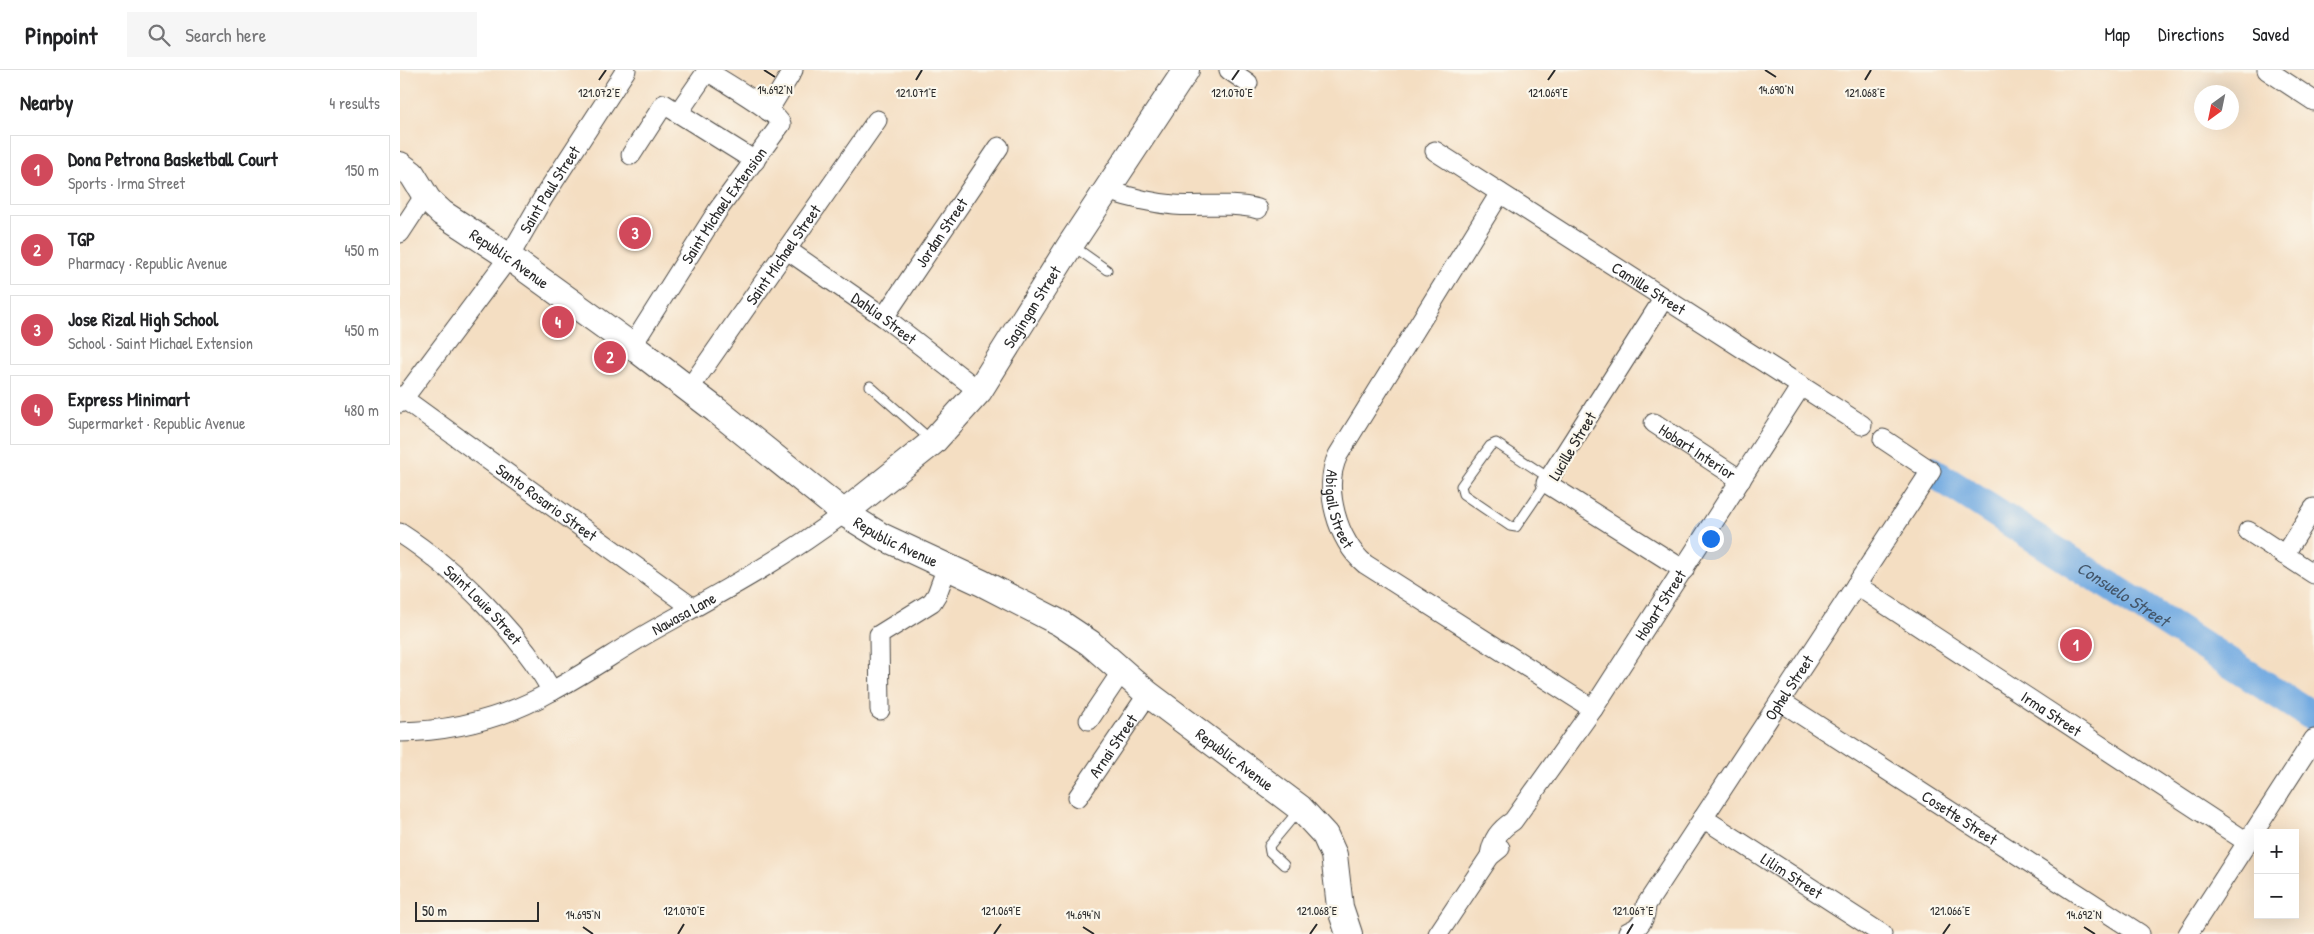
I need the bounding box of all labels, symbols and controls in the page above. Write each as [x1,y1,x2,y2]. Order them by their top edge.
search box [127,12,477,57]
text: Pinpoint [25,19,97,51]
icon: search [145,21,173,49]
text: Search here [185,22,266,48]
text: Map [2105,22,2130,47]
text: Directions [2158,22,2224,47]
text: Saved [2252,22,2289,47]
text: 14.692°N [757,81,793,98]
text: 14.690°N [1758,81,1794,98]
text: 121.072°E [578,84,621,101]
text: 121.071°E [896,84,937,101]
text: 121.070°E [1211,84,1254,101]
text: 121.069°E [1528,84,1568,101]
text: 121.068°E [1845,84,1886,101]
north arrow [2194,85,2239,130]
text: Nearby [20,88,73,117]
text: 4 results [329,92,380,114]
street label: Saint Paul Street [514,141,585,237]
street label: Saint Michael Extension [676,142,772,268]
text: Dona Petrona Basketball Court [68,146,277,172]
text: 1 [34,159,40,181]
text: 150 m [345,159,379,181]
text: Sports · Irma Street [68,172,185,194]
street label: Jordan Street [910,193,973,272]
street label: Saint Michael Street [740,200,826,309]
pin: 3 [619,214,651,252]
street label: Republic Avenue [466,223,554,294]
text: TGP [68,226,95,252]
text: 2 [33,239,41,261]
text: 450 m [345,239,379,261]
text: Pharmacy · Republic Avenue [68,252,227,274]
street label: Camille Street [1608,256,1690,320]
street label: Sagingan Street [998,261,1066,352]
street label: Dahlia Street [847,287,922,350]
pin: 4 [542,303,574,341]
text: Jose Rizal High School [68,306,218,332]
text: 3 [33,319,41,341]
text: 450 m [345,319,379,341]
text: School · Saint Michael Extension [68,332,253,354]
pin: 2 [594,338,626,376]
text: Express Minimart [68,386,190,412]
text: 4 [34,399,40,421]
text: 480 m [344,399,379,421]
street label: Lucille Street [1543,407,1601,484]
text: Supermarket · Republic Avenue [68,412,245,434]
street label: Hobart Interior [1655,418,1740,485]
street label: Santo Rosario Street [492,458,602,546]
street label: Abigail Street [1321,468,1360,553]
street label: Republic Avenue [850,511,942,572]
your location [1698,526,1724,552]
water label: Consuelo Street [2072,555,2176,634]
street label: Saint Louie Street [439,560,527,649]
street label: Hobart Street [1629,565,1691,644]
street label: Nawasa Lane [647,586,720,640]
pin: 1 [2060,626,2092,664]
street label: Ophel Street [1759,650,1819,725]
street label: Irma Street [2017,686,2086,742]
street label: Arnai Street [1083,709,1142,782]
street label: Republic Avenue [1192,723,1279,796]
street label: Cosette Street [1918,785,2002,850]
map controls [2254,829,2299,919]
button: + [2254,829,2299,874]
street label: Lilim Street [1757,848,1827,904]
button: − [2254,874,2299,919]
scale bar [415,899,539,922]
text: 50 m [422,901,447,920]
text: 121.070°E [663,902,706,919]
text: 121.069°E [981,902,1021,919]
text: 121.068°E [1297,902,1338,919]
text: 121.067°E [1612,902,1654,919]
text: 121.066°E [1930,902,1971,919]
text: 14.695°N [566,906,600,923]
text: 14.694°N [1066,906,1100,923]
text: 14.692°N [2066,906,2102,923]

